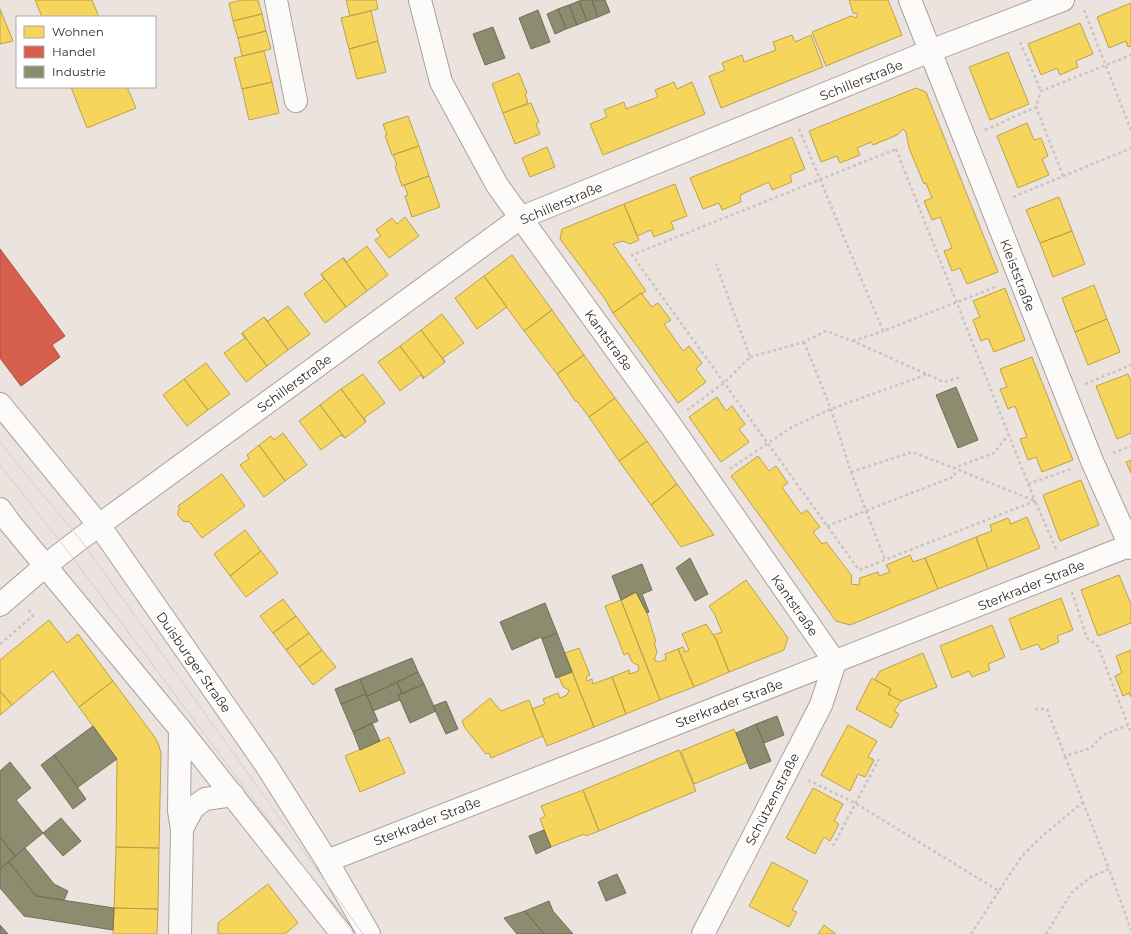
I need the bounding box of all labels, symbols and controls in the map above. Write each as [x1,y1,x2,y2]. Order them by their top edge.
legend [16,16,156,88]
text: Wohnen [52,24,104,39]
text: Handel [52,44,96,59]
street label: Schillerstraße [817,56,905,104]
text: Industrie [52,64,106,79]
street label: Schillerstraße [517,178,605,228]
street label: Kleiststraße [997,237,1039,314]
street label: Kantstraße [582,306,637,374]
street label: Schillerstraße [254,351,334,415]
street label: Sterkrader Straße [975,556,1087,614]
street label: Kantstraße [768,571,822,639]
street label: Duisburger Straße [153,608,235,716]
street label: Sterkrader Straße [673,675,785,731]
street label: Schützenstraße [742,750,802,848]
street label: Sterkrader Straße [371,793,483,849]

